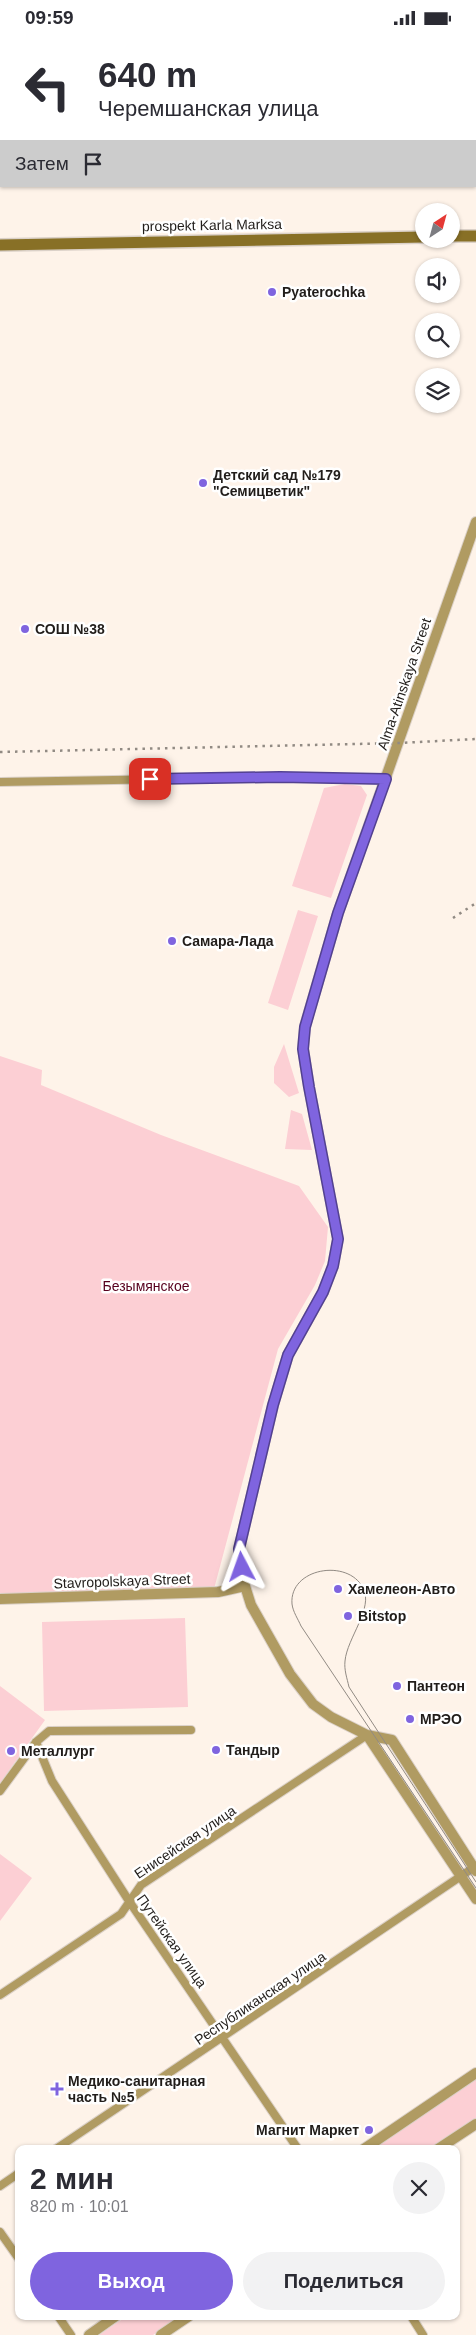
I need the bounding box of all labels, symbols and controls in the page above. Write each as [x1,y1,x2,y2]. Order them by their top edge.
text: 09:59 [25,7,74,28]
icon: left [15,55,80,120]
text: 640 m [98,55,197,94]
text: Черемшанская улица [98,96,318,121]
icon: arrive [79,150,107,178]
text: Затем [15,153,69,174]
north arrow [415,203,460,247]
map controls [415,203,460,413]
street label: prospekt Karla Marksa [142,216,282,234]
button: sound [415,258,460,303]
place label: Pyaterochka [282,284,365,300]
marker: Pyaterochka [266,286,278,298]
button: search [415,313,460,358]
button: layers [415,368,460,413]
place label: Детский сад №179 "Семицветик" [213,467,341,499]
marker: Детский сад №179 "Семицветик" [197,477,209,489]
street label: Alma-Atinskaya Street [374,616,434,752]
place label: СОШ №38 [35,621,105,637]
marker: СОШ №38 [19,623,31,635]
pin [129,758,171,800]
icon: arrive [136,765,164,793]
place label: Самара-Лада [182,933,274,949]
marker: Самара-Лада [166,935,178,947]
park label: Безымянское [103,1278,190,1294]
position arrow [215,1540,267,1592]
street label: Stavropolskaya Street [53,1571,191,1591]
place label: Хамелеон-Авто [348,1581,455,1597]
marker: Хамелеон-Авто [332,1583,344,1595]
place label: Bitstop [358,1608,406,1624]
marker: Bitstop [342,1610,354,1622]
place label: Пантеон [407,1678,465,1694]
marker: Пантеон [391,1680,403,1692]
place label: МРЭО [420,1711,462,1727]
marker: МРЭО [404,1713,416,1725]
place label: Тандыр [226,1742,280,1758]
place label: Металлург [21,1743,95,1759]
marker: Тандыр [210,1744,222,1756]
marker: Металлург [5,1745,17,1757]
street label: Енисейская улица [131,1802,239,1882]
street label: Путейская улица [134,1891,210,1991]
street label: Республиканская улица [191,1948,329,2048]
place label: Медико-санитарная часть №5 [68,2073,205,2105]
marker: Медико-санитарная часть №5 [50,2082,64,2096]
place label: Магнит Маркет [256,2122,359,2138]
marker: Магнит Маркет [363,2124,375,2136]
text: 2 мин [30,2162,114,2195]
button: close [393,2162,445,2214]
text: 820 m · 10:01 [30,2198,129,2215]
button: Выход [30,2252,233,2310]
button: Поделиться [243,2252,445,2310]

